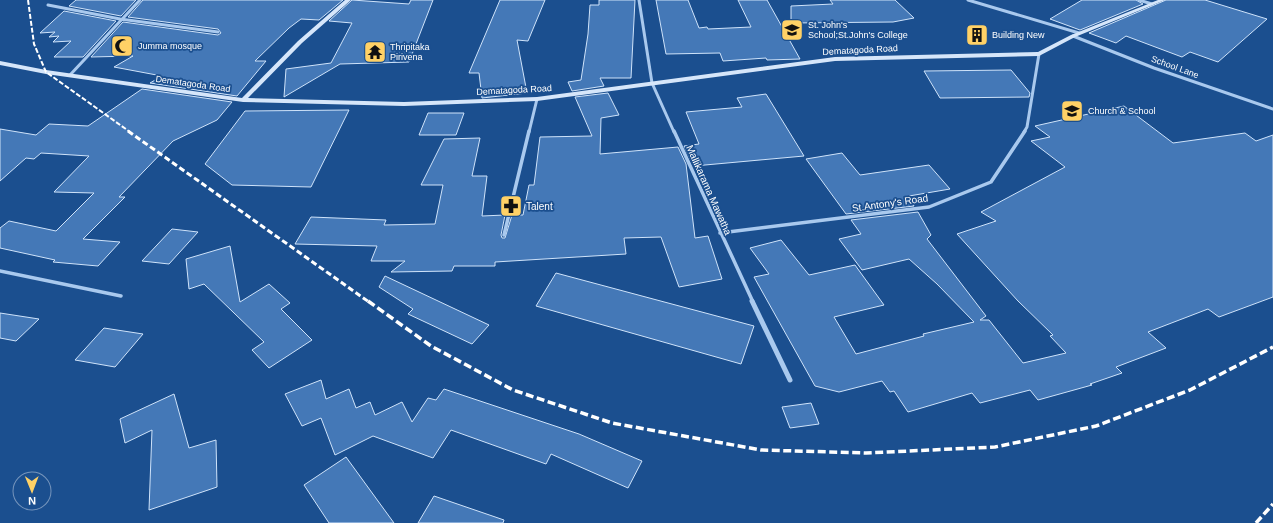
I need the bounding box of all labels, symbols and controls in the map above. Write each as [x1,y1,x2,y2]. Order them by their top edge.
school or university icon: St. John's School;St.John's College [779,17,805,43]
place label: St. John's School;St.John's College [808,20,908,40]
building icon: Building New [964,22,990,48]
place label: Building New [992,30,1045,40]
mosque icon: Jumma mosque [109,33,135,59]
temple icon: Thripitaka Pirivena [362,39,388,65]
place label: Jumma mosque [138,41,202,51]
place label: Thripitaka Pirivena [390,42,430,62]
street label: Dematagoda Road [822,43,898,57]
street label: School Lane [1150,54,1200,80]
street label: Dematagoda Road [155,74,231,94]
street label: Dematagoda Road [476,83,552,97]
school or university icon: Church & School [1059,98,1085,124]
place label: Church & School [1088,106,1156,116]
street label: Mallikarama Mawatha [684,143,734,237]
street label: St.Antony's Road [851,192,929,214]
pharmacy icon: Talent [498,193,524,219]
place label: Talent [526,201,553,212]
north arrow [12,471,52,511]
text: N [28,495,36,507]

